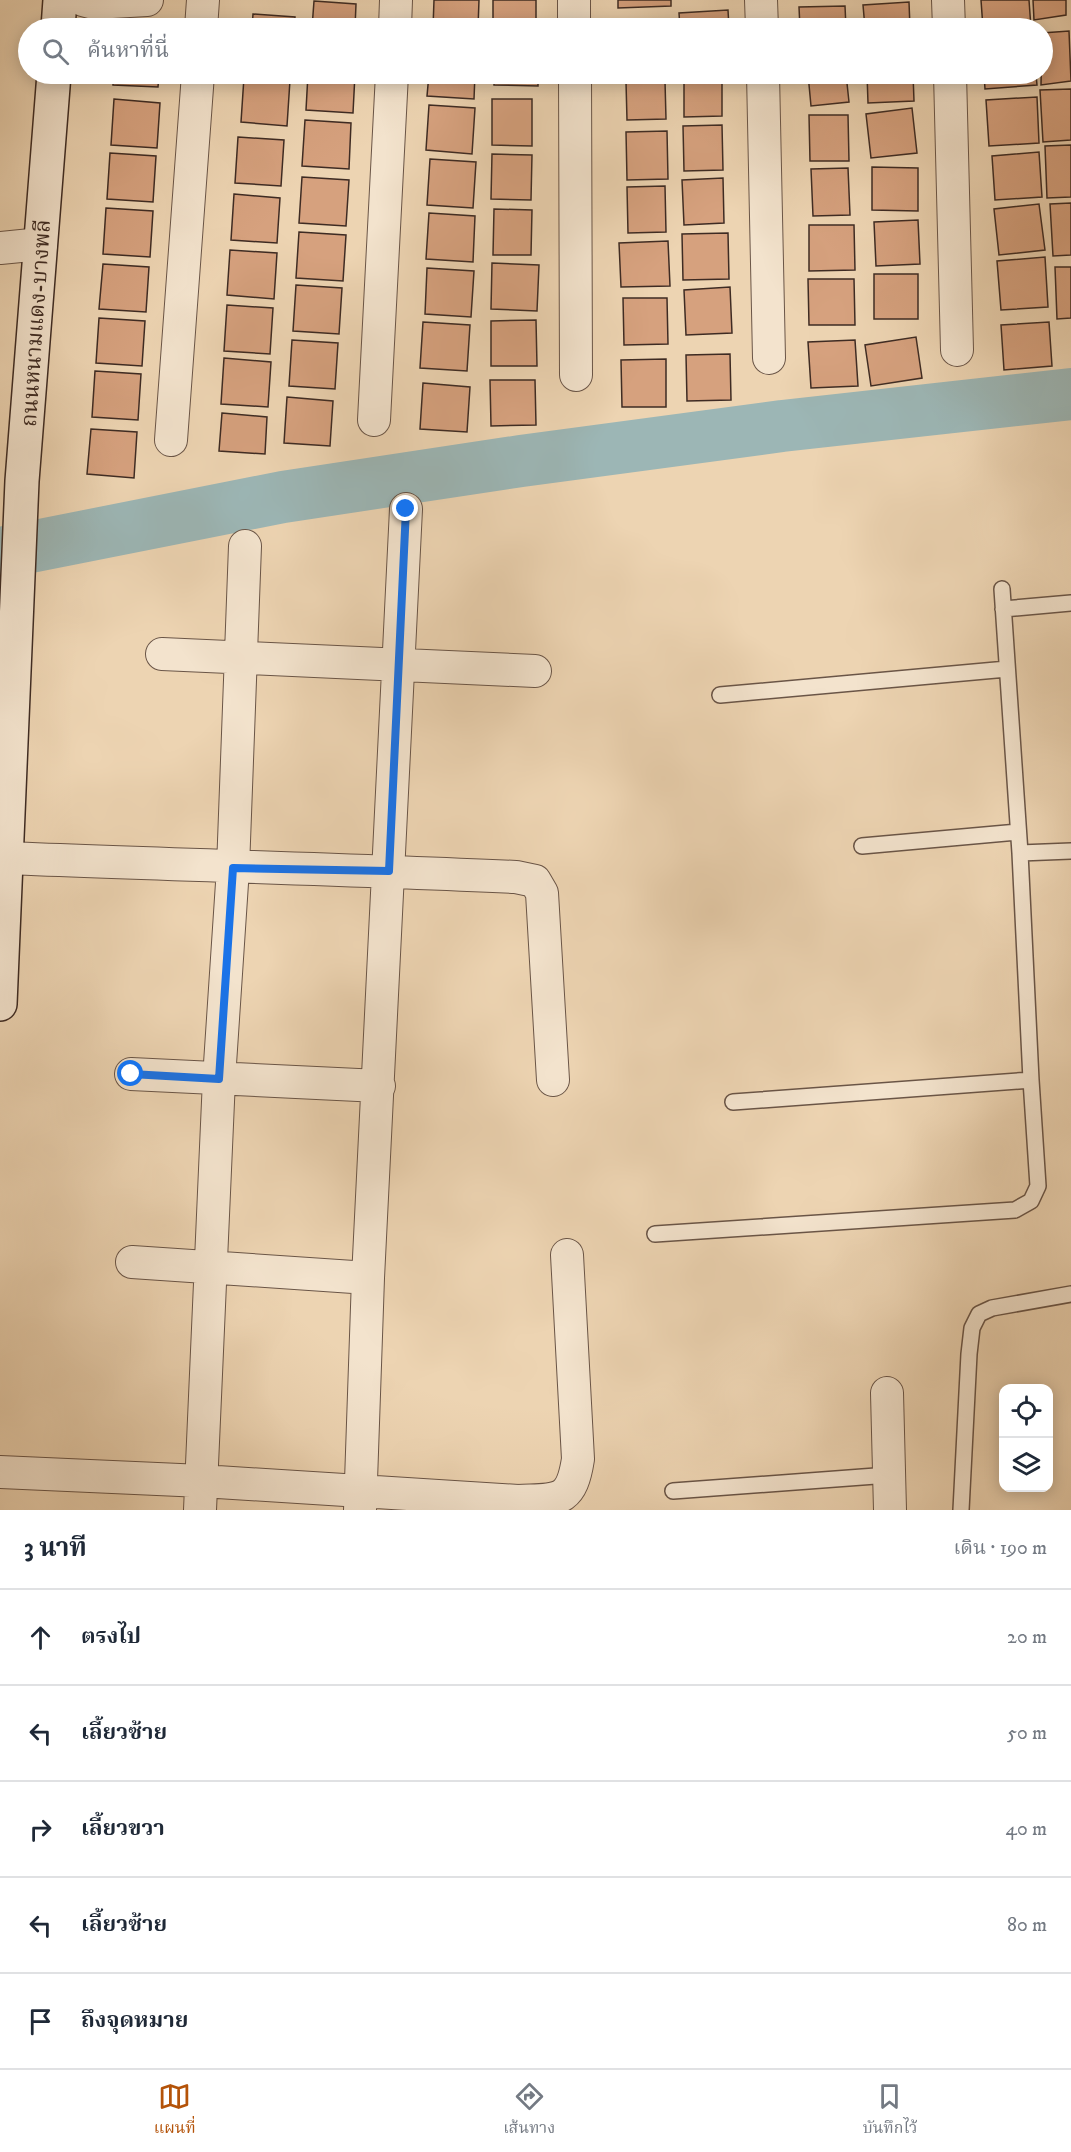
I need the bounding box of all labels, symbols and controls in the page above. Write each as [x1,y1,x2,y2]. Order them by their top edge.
search box [18,18,1053,84]
icon: search [39,35,72,68]
text: ค้นหาที่นี่ [87,37,169,64]
street label: ถนนหนามแดง-บางพลี [16,218,57,428]
route end [392,495,418,521]
route start [117,1060,143,1086]
map controls [999,1384,1053,1492]
button: locate [999,1384,1053,1438]
button: layers [999,1438,1053,1492]
text: 3 นาที [24,1532,87,1565]
text: เดิน · 190 m [953,1536,1047,1561]
icon: ahead [24,1621,57,1654]
text: ตรงไป [81,1623,141,1650]
text: 20 m [1007,1625,1047,1650]
icon: left [24,1717,57,1750]
text: เลี้ยวซ้าย [81,1719,167,1746]
text: 50 m [1007,1721,1047,1746]
icon: right [24,1813,57,1846]
text: เลี้ยวขวา [81,1815,165,1842]
text: 40 m [1005,1817,1047,1842]
icon: left [24,1909,57,1942]
text: เลี้ยวซ้าย [81,1911,167,1938]
text: 80 m [1007,1913,1047,1938]
icon: arrive [24,2005,57,2038]
text: ถึงจุดหมาย [81,2007,188,2034]
tab: แผนที่ [154,2080,196,2142]
tab: เส้นทาง [503,2080,555,2142]
tab: บันทึกไว้ [863,2080,917,2142]

